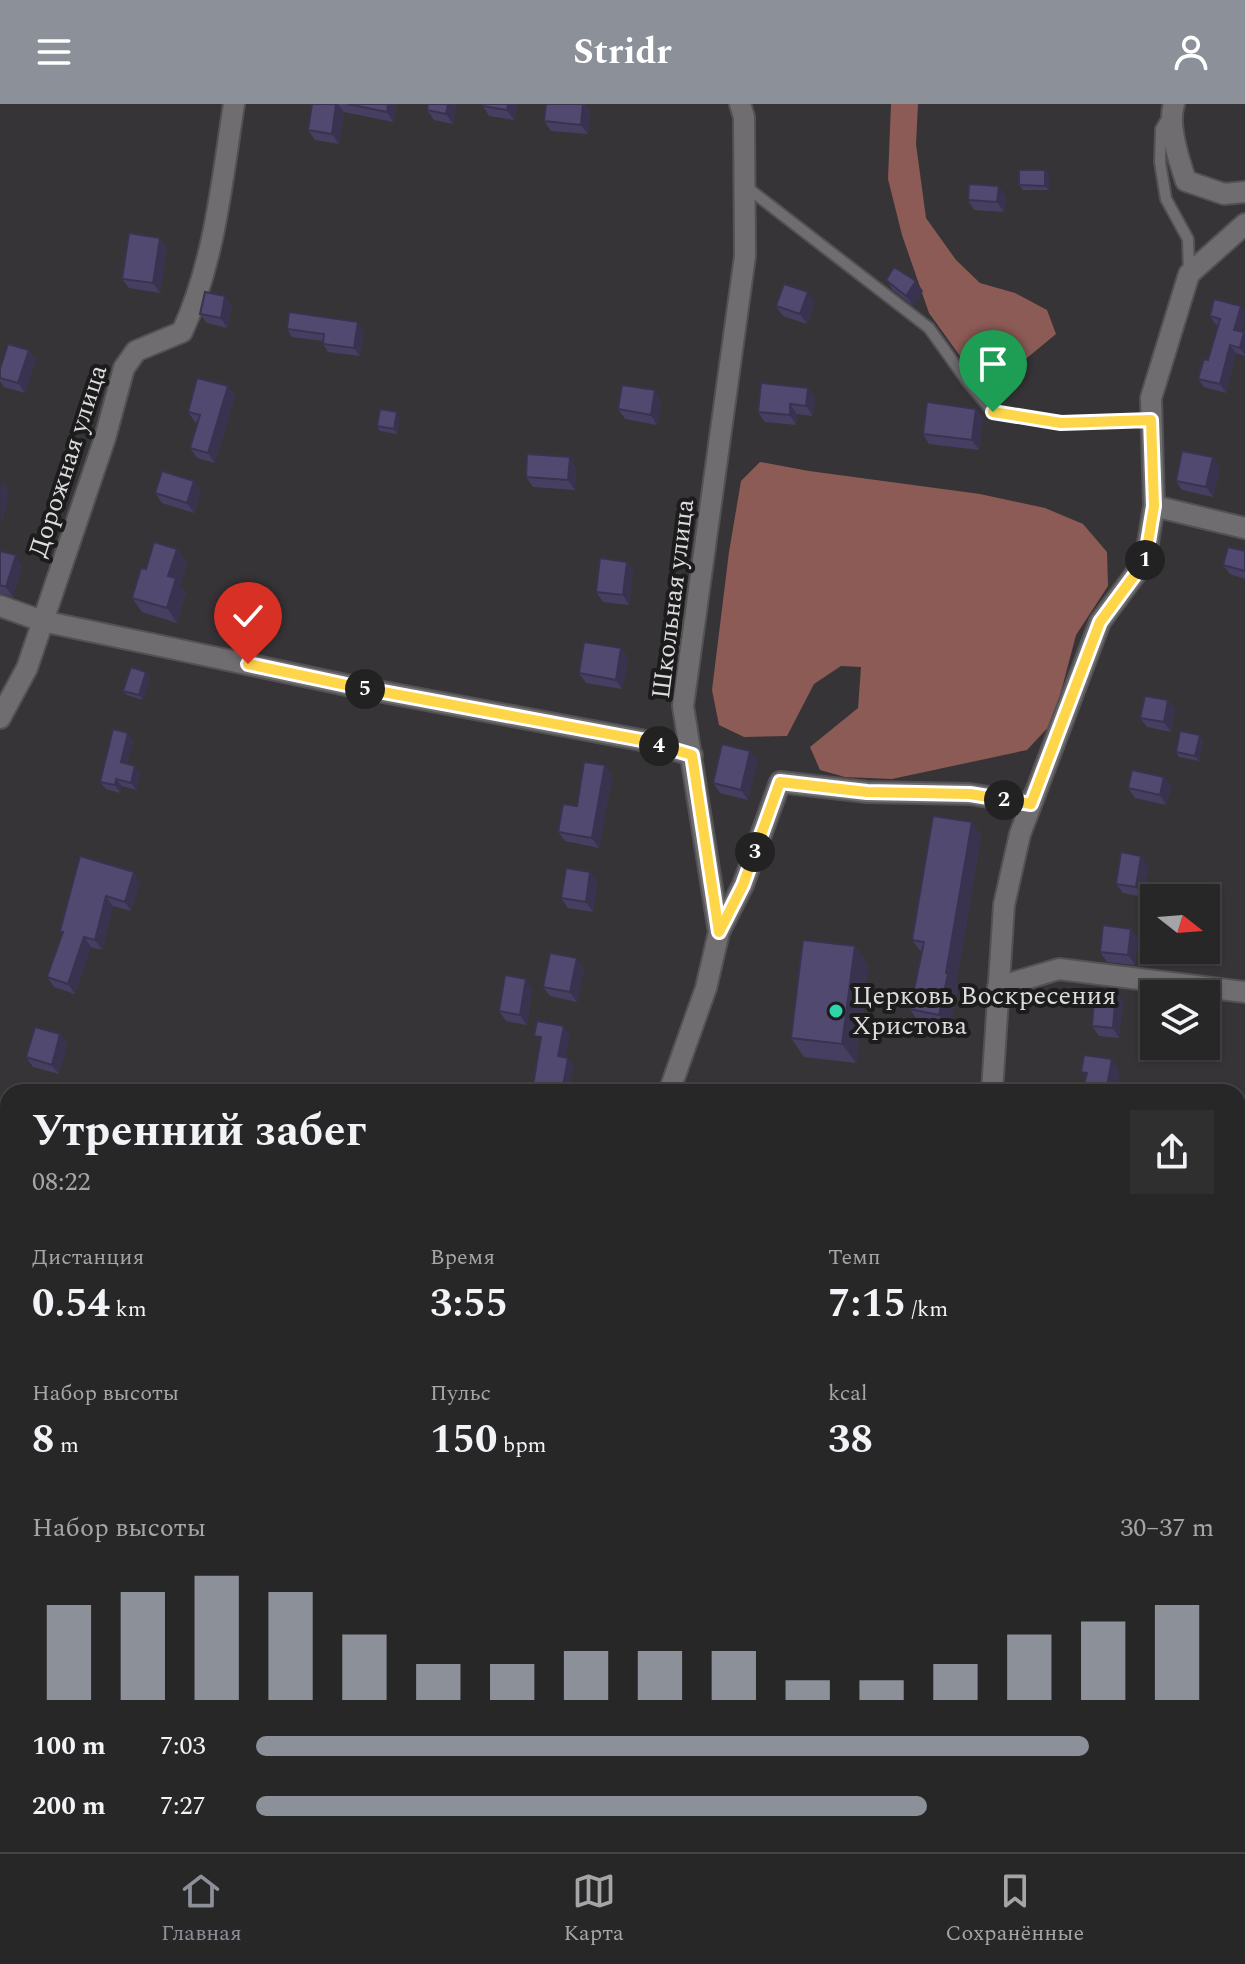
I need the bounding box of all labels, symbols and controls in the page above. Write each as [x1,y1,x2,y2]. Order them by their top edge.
text: Stridr [573,25,672,80]
icon: menu [32,30,76,74]
icon: person [1169,30,1213,74]
pin [959,330,1027,412]
icon: arrive [971,342,1015,386]
street label: Дорожная улица [18,359,118,562]
street label: Школьная улица [641,496,705,701]
pin: 1 [1125,540,1165,580]
text: 1 [1139,543,1151,576]
pin [214,582,282,664]
icon: check [226,594,270,638]
pin: 5 [345,669,385,709]
text: 5 [359,672,371,705]
pin: 4 [639,726,679,766]
text: 4 [653,729,665,762]
pin: 2 [984,780,1024,820]
text: 2 [998,783,1010,816]
pin: 3 [735,832,775,872]
text: 3 [749,835,761,868]
north arrow [1140,884,1220,964]
map controls [1140,884,1220,1060]
place label: Церковь Воскресения Христова [852,976,1116,1046]
button: layers [1140,980,1220,1060]
marker: Церковь Воскресения Христова [827,1002,845,1020]
text: Утренний забег [32,1098,366,1165]
button: share [1130,1110,1214,1194]
text: 08:22 [32,1162,91,1202]
text: Дистанция [32,1241,144,1274]
text: Время [430,1241,495,1274]
text: Темп [828,1241,881,1274]
text: 0.54 [32,1274,110,1335]
text: 3:55 [430,1274,508,1335]
text: 7:15 [828,1274,906,1335]
text: km [110,1293,147,1326]
text: /km [906,1293,948,1326]
text: Набор высоты [32,1377,179,1410]
text: Пульс [430,1377,491,1410]
text: kcal [828,1377,868,1410]
text: 8 [32,1410,54,1471]
text: 150 [430,1410,497,1471]
text: 38 [828,1410,873,1471]
text: m [54,1429,79,1462]
text: bpm [497,1429,547,1462]
text: Набор высоты [32,1508,206,1548]
text: 30–37 m [1120,1508,1214,1548]
text: 100 m [32,1726,106,1766]
text: 7:03 [160,1726,206,1766]
text: 200 m [32,1786,106,1826]
text: 7:27 [160,1786,206,1826]
tab: Главная [161,1869,242,1950]
tab: Карта [564,1869,624,1950]
tab: Сохранённые [946,1869,1084,1950]

